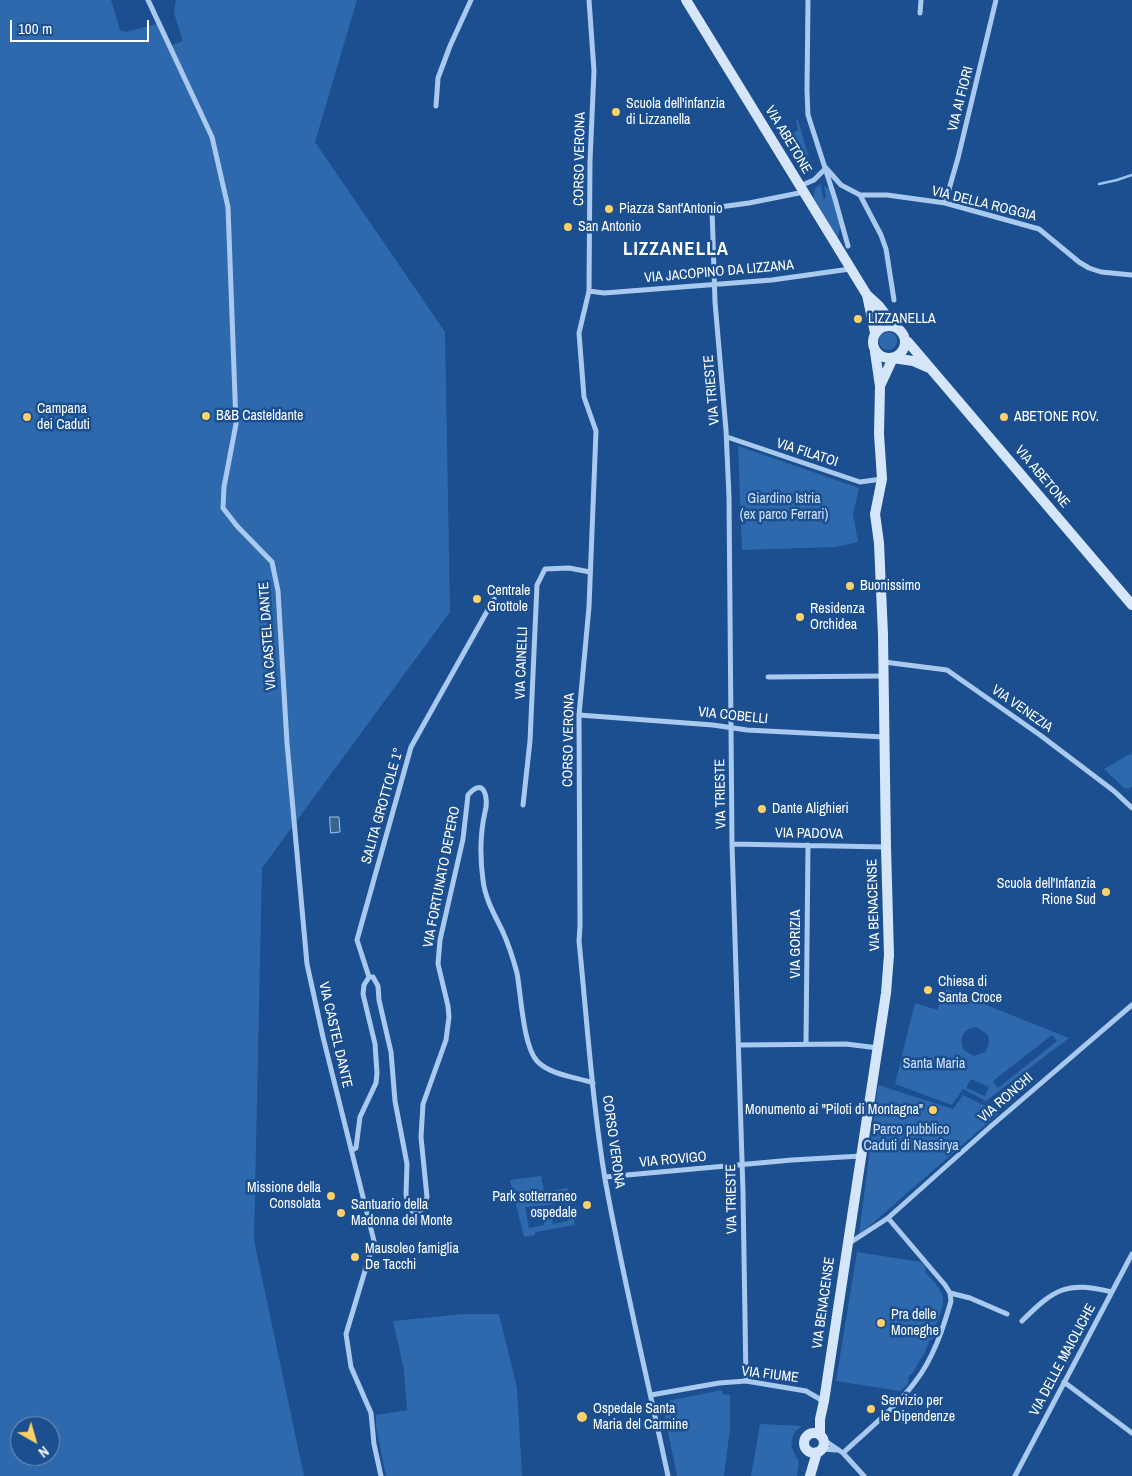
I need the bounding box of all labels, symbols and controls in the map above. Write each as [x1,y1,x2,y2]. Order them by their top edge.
scale bar [12,10,151,42]
text: 100 m [18,18,52,39]
street label: VIA AI FIORI [945,65,977,133]
place label: Scuola dell'infanzia di Lizzanella [626,96,725,128]
street label: VIA ABETONE [761,103,815,177]
marker: Scuola dell'infanzia di Lizzanella [610,106,622,118]
street label: CORSO VERONA [571,112,589,206]
street label: VIA DELLA ROGGIA [930,183,1038,225]
place label: Piazza Sant'Antonio [619,201,723,217]
marker: Piazza Sant'Antonio [603,203,615,215]
place label: San Antonio [578,219,641,235]
marker: San Antonio [562,221,574,233]
district label: LIZZANELLA [622,239,730,261]
street label: VIA JACOPINO DA LIZZANA [644,257,794,287]
place label: LIZZANELLA [868,311,936,327]
marker: LIZZANELLA [852,313,864,325]
street label: VIA TRIESTE [701,354,723,426]
place label: Campana dei Caduti [37,401,90,434]
place label: B&B Casteldante [216,408,303,424]
place label: ABETONE ROV. [1014,409,1099,425]
marker: B&B Casteldante [200,410,212,422]
marker: Campana dei Caduti [21,411,33,423]
marker: ABETONE ROV. [998,411,1010,423]
street label: VIA FILATOI [774,435,840,471]
street label: VIA ABETONE [1011,442,1073,512]
park label: Giardino Istria (ex parco Ferrari) [740,491,828,524]
place label: Buonissimo [860,578,921,594]
marker: Buonissimo [844,580,856,592]
street label: VIA CASTEL DANTE [256,581,280,691]
place label: Centrale Grottole [487,583,530,616]
marker: Centrale Grottole [471,593,483,605]
place label: Residenza Orchidea [810,601,865,634]
marker: Residenza Orchidea [794,611,806,623]
street label: VIA CAINELLI [512,626,532,700]
street label: VIA VENEZIA [988,682,1056,736]
street label: CORSO VERONA [560,693,578,787]
street label: VIA COBELLI [697,704,769,728]
street label: SALITA GROTTOLE 1° [358,746,408,866]
street label: VIA TRIESTE [712,759,730,829]
place label: Dante Alighieri [772,801,849,817]
marker: Dante Alighieri [756,803,768,815]
street label: VIA FORTUNATO DEPERO [420,805,464,949]
street label: VIA PADOVA [775,825,843,843]
street label: VIA BENACENSE [864,858,884,952]
place label: Scuola dell'Infanzia Rione Sud [997,876,1096,909]
marker: Scuola dell'Infanzia Rione Sud [1100,886,1112,898]
street label: VIA GORIZIA [788,910,804,978]
place label: Chiesa di Santa Croce [938,974,1002,1006]
street label: VIA CASTEL DANTE [315,980,355,1090]
marker: Chiesa di Santa Croce [922,984,934,996]
park label: Santa Maria [903,1056,965,1072]
street label: VIA RONCHI [975,1070,1037,1126]
street label: CORSO VERONA [598,1094,628,1190]
place label: Monumento ai "Piloti di Montagna" [745,1102,923,1118]
marker: Monumento ai "Piloti di Montagna" [927,1104,939,1116]
park label: Parco pubblico Caduti di Nassirya [863,1122,959,1154]
street label: VIA ROVIGO [639,1149,707,1171]
street label: VIA TRIESTE [723,1164,741,1234]
place label: Missione della Consolata [247,1180,321,1212]
place label: Park sotterraneo ospedale [492,1189,577,1222]
marker: Missione della Consolata [325,1190,337,1202]
place label: Santuario della Madonna del Monte [351,1197,452,1230]
marker: Park sotterraneo ospedale [581,1199,593,1211]
marker: Santuario della Madonna del Monte [335,1207,347,1219]
place label: Mausoleo famiglia De Tacchi [365,1241,459,1274]
marker: Mausoleo famiglia De Tacchi [349,1251,361,1263]
street label: VIA BENACENSE [809,1256,839,1350]
street label: VIA DELLE MAIOLICHE [1026,1301,1100,1419]
place label: Pra delle Moneghe [891,1307,939,1340]
marker: Pra delle Moneghe [875,1317,887,1329]
street label: VIA FIUME [740,1363,800,1387]
place label: Servizio per le Dipendenze [881,1393,955,1425]
place label: Ospedale Santa Maria del Carmine [593,1401,688,1434]
marker: Servizio per le Dipendenze [865,1403,877,1415]
marker: Ospedale Santa Maria del Carmine [575,1410,589,1424]
north arrow [10,1416,60,1466]
text: N [35,1442,52,1462]

